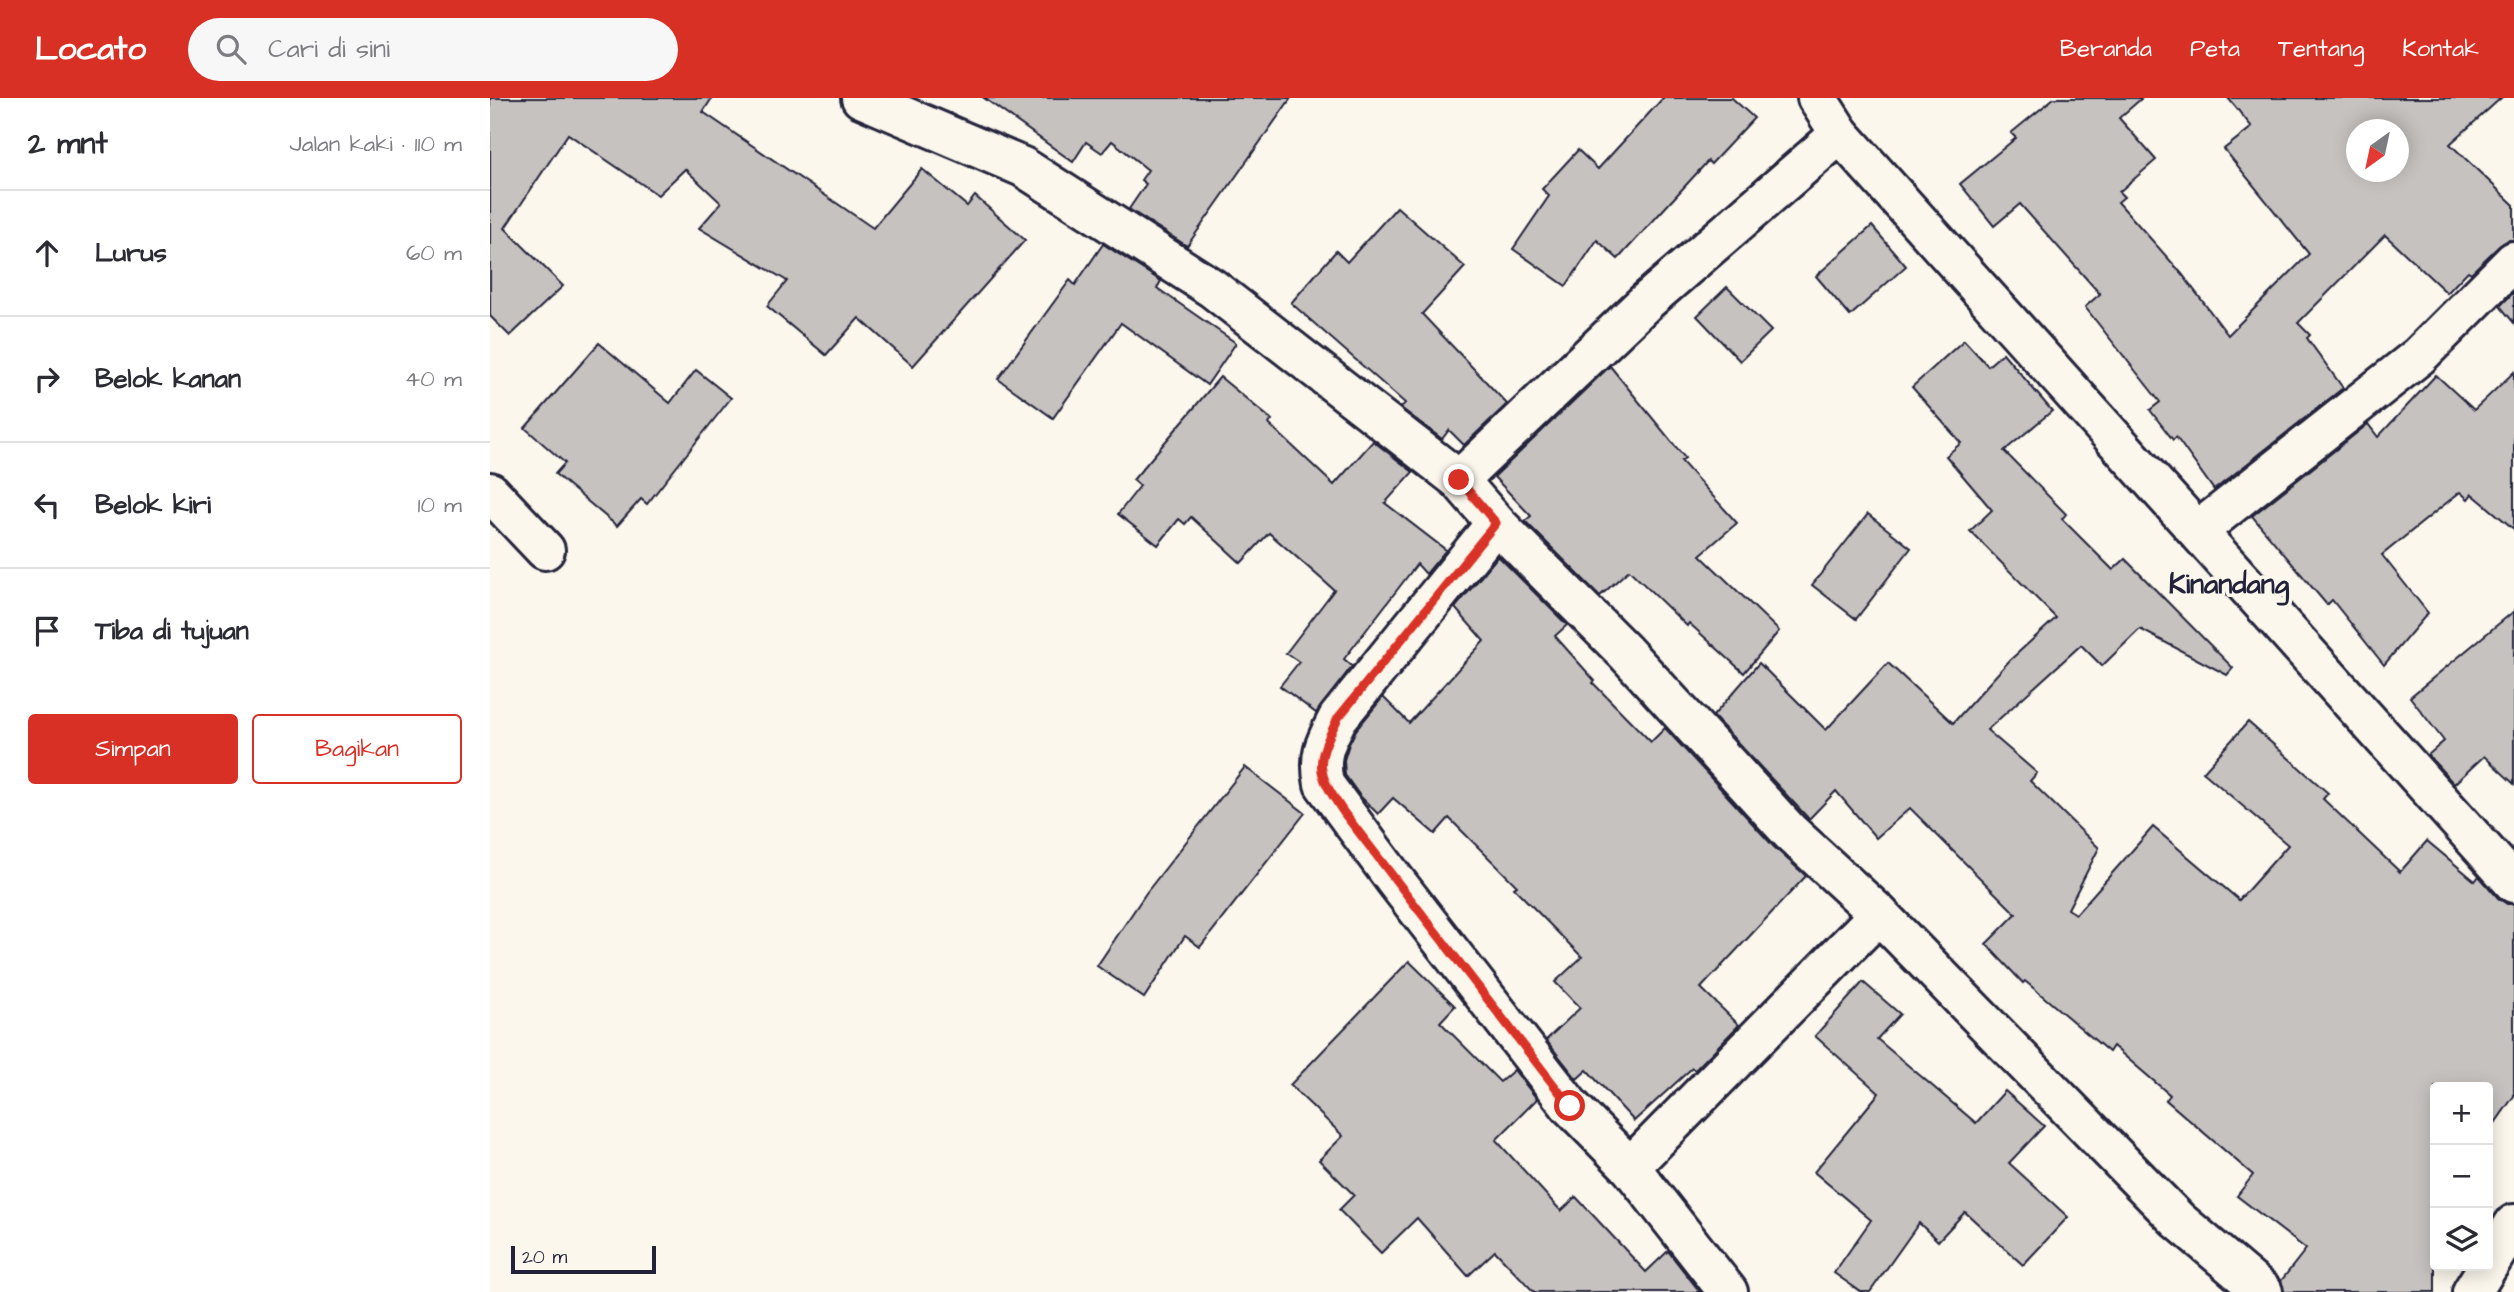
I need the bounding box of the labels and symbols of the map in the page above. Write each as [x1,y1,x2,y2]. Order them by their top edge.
north arrow [2346,119,2409,182]
route end [1443,464,1474,495]
district label: Kinandang [2169,565,2290,606]
route start [1554,1090,1585,1121]
scale bar [511,1243,656,1275]

